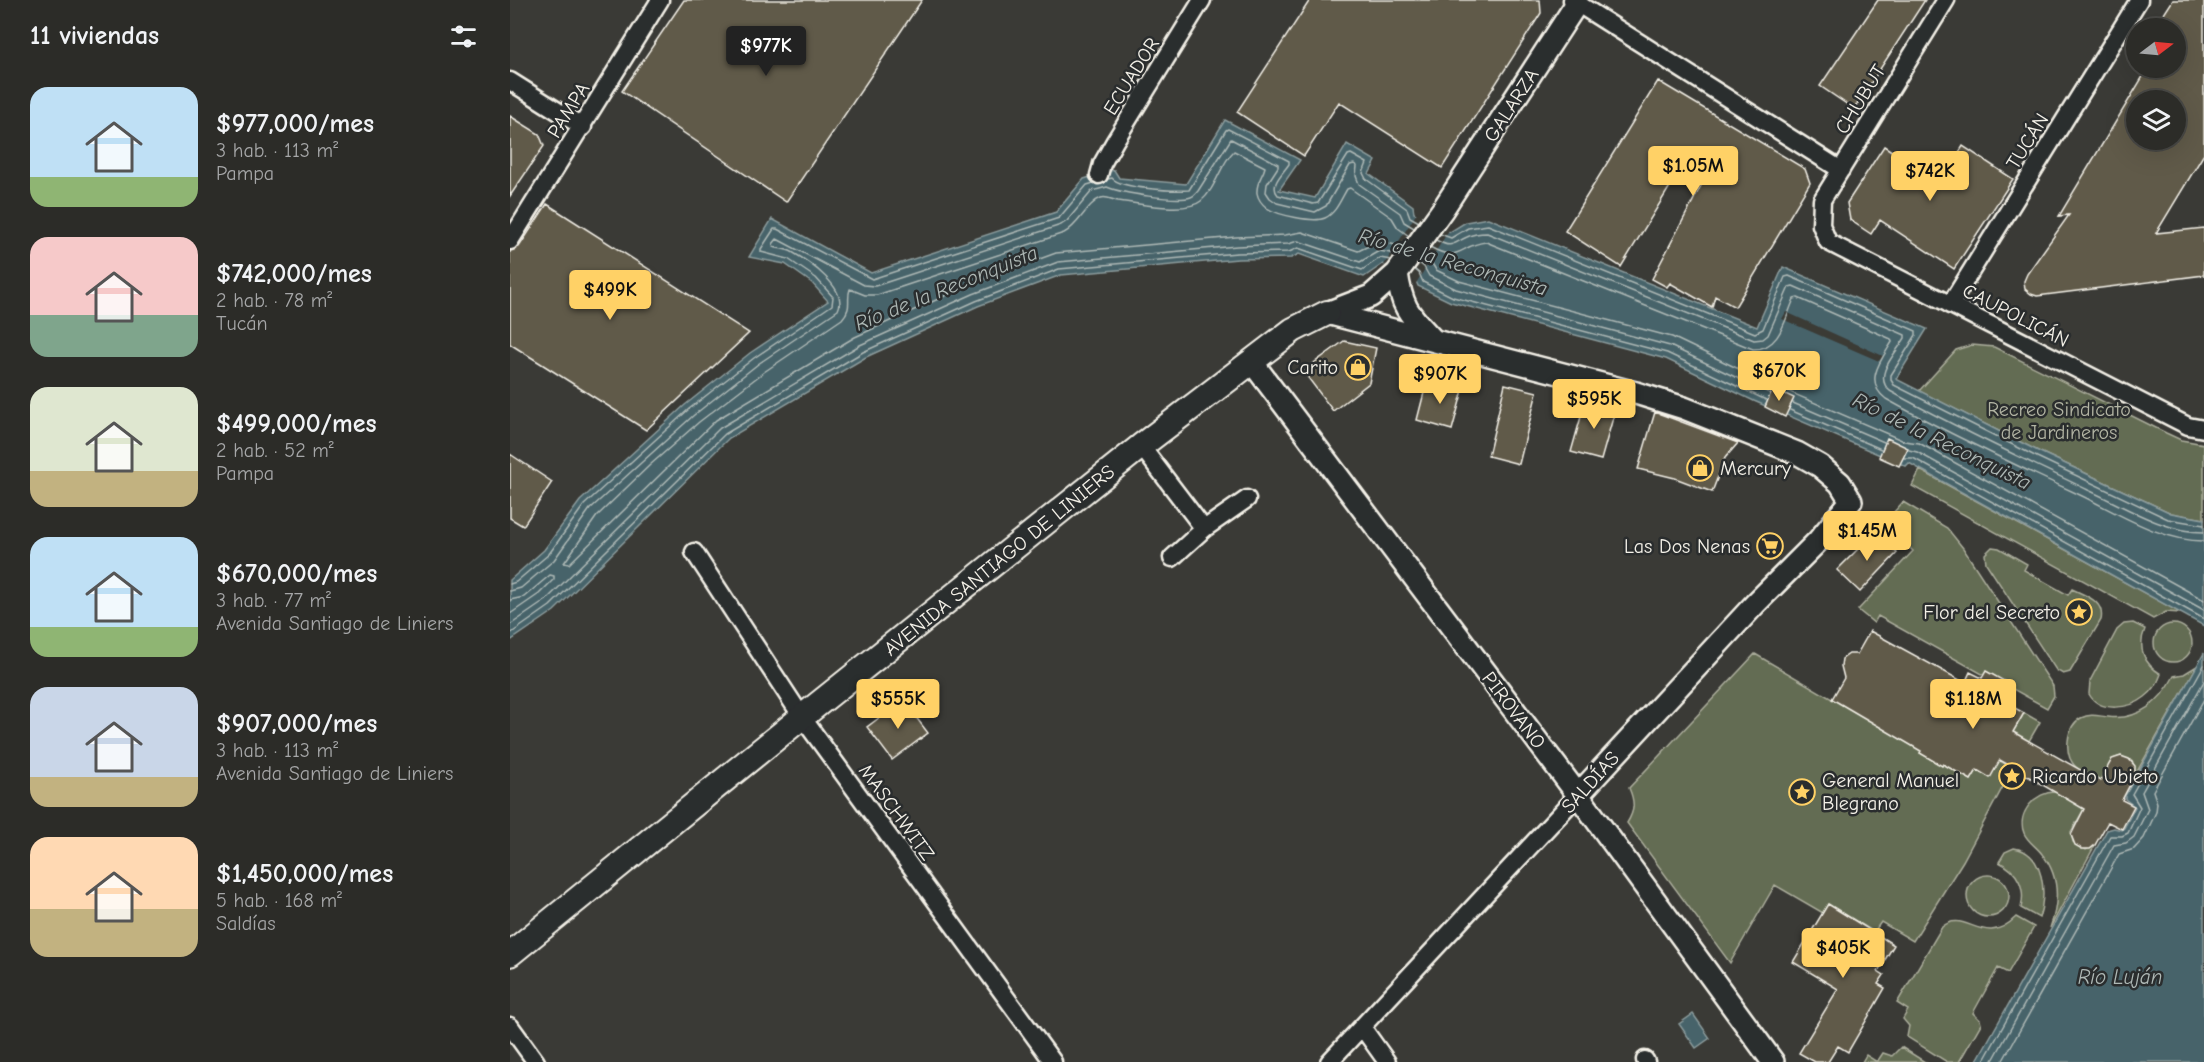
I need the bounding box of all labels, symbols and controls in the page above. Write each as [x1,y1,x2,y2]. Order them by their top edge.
north arrow [2126,18,2186,78]
map controls [2126,18,2186,150]
icon: filters [447,20,480,53]
text: 11 viviendas [30,21,159,51]
pin: $977K [724,26,808,77]
street label: ECUADOR [1099,33,1164,119]
text: $977K [740,34,792,57]
street label: CHUBUT [1830,60,1891,138]
street label: GALARZA [1479,64,1544,146]
street label: PAMPA [543,78,594,142]
button: layers [2126,90,2186,150]
text: $977,000/mes [216,109,374,139]
street label: TUCÁN [2001,109,2053,173]
icon: home [78,111,150,183]
text: 3 hab. · 113 m² [216,139,338,162]
pin: $1.05M [1644,146,1742,197]
pin: $742K [1888,151,1972,202]
text: $1.05M [1662,154,1724,177]
text: $742K [1905,159,1955,182]
text: Pampa [216,162,274,185]
water label: Río de la Reconquista [1356,224,1550,300]
water label: Río de la Reconquista [851,240,1041,336]
text: $742,000/mes [216,259,372,289]
icon: home [78,261,150,333]
pin: $499K [568,270,652,321]
text: $499K [583,278,637,301]
street label: CAUPOLICÁN [1959,278,2073,352]
text: 2 hab. · 78 m² [216,289,332,312]
text: Tucán [216,312,268,335]
pin: $670K [1737,351,1821,402]
shop icon: Carito [1343,352,1373,382]
pin: $907K [1398,354,1482,405]
place label: Carito [1287,356,1338,379]
text: $670K [1752,359,1806,382]
text: $907K [1413,362,1467,385]
pin: $595K [1552,379,1636,430]
text: $595K [1567,387,1622,410]
water label: Río de la Reconquista [1849,387,2035,495]
park label: Recreo Sindicato de Jardineros [1987,398,2131,444]
text: $499,000/mes [216,409,377,439]
icon: home [78,411,150,483]
text: 2 hab. · 52 m² [216,439,334,462]
shop icon: Mercury [1685,453,1715,483]
place label: Mercury [1720,457,1791,480]
street label: AVENIDA SANTIAGO DE LINIERS [879,460,1119,661]
text: Pampa [216,462,274,485]
pin: $1.45M [1818,511,1916,562]
text: $1.45M [1837,519,1897,542]
supermarket icon: Las Dos Nenas [1755,531,1785,561]
place label: Las Dos Nenas [1624,535,1750,558]
text: $670,000/mes [216,559,377,589]
icon: home [78,561,150,633]
text: 3 hab. · 77 m² [216,589,331,612]
place icon: Flor del Secreto [2064,597,2094,627]
place label: Flor del Secreto [1923,601,2060,624]
text: Avenida Santiago de Liniers [216,612,453,635]
street label: PIROVANO [1477,667,1550,753]
pin: $555K [856,679,940,730]
pin: $1.18M [1924,679,2022,730]
text: $555K [870,687,926,710]
text: $1.18M [1944,687,2002,710]
text: $907,000/mes [216,709,377,739]
icon: home [78,711,150,783]
text: 3 hab. · 113 m² [216,739,338,762]
street label: SALDÍAS [1557,747,1624,818]
street label: MASCHWITZ [854,760,939,865]
place icon: Ricardo Ubieto [1997,761,2027,791]
text: Avenida Santiago de Liniers [216,762,453,785]
place label: Ricardo Ubieto [2032,765,2158,788]
place label: General Manuel Blegrano [1822,769,1959,815]
place icon: General Manuel Blegrano [1787,777,1817,807]
text: $1,450,000/mes [216,859,393,889]
icon: home [78,861,150,933]
text: 5 hab. · 168 m² [216,889,342,912]
text: Saldías [216,912,276,935]
pin: $405K [1801,928,1885,979]
text: $405K [1816,936,1870,959]
water label: Río Luján [2078,965,2162,989]

